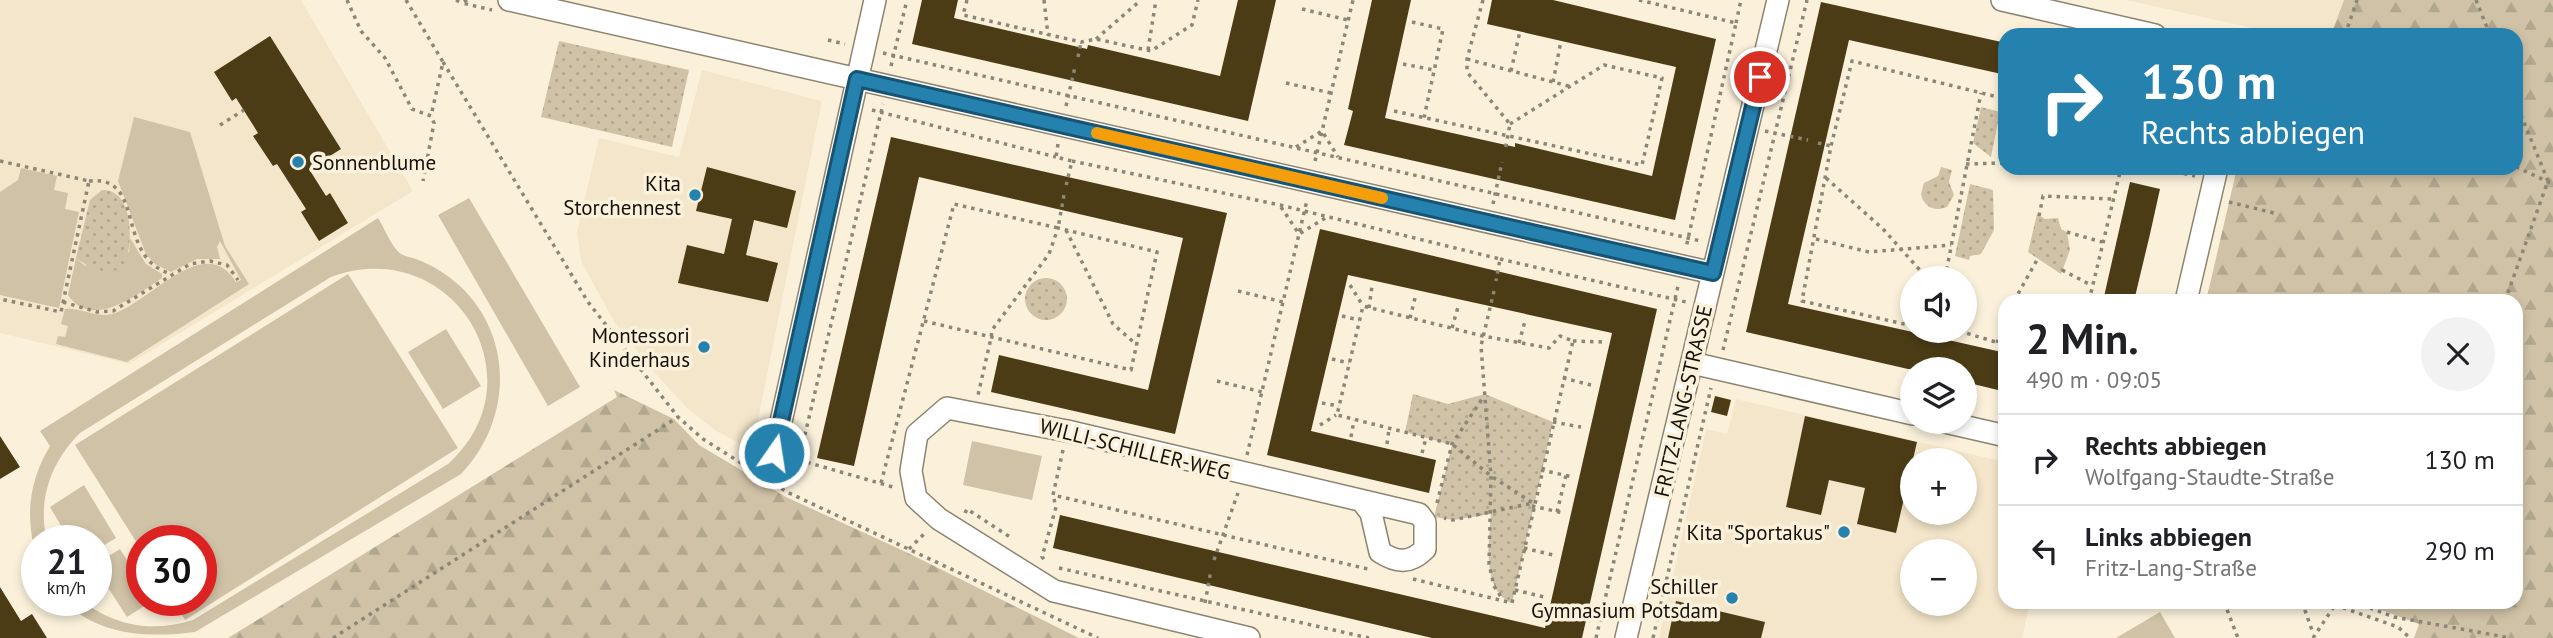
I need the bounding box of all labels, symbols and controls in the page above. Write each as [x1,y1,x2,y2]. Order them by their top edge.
pin [1730,47,1790,107]
text: 130 m [2141,49,2276,113]
icon: right [2026,56,2117,147]
icon: arrive [1741,58,1779,96]
text: Rechts abbiegen [2141,111,2365,153]
place label: Sonnenblume [312,149,436,176]
marker: Sonnenblume [290,154,306,170]
place label: Kita Storchennest [563,170,681,221]
marker: Kita Storchennest [687,187,703,203]
map controls [1900,266,1977,616]
button: sound [1900,266,1977,343]
street label: FRITZ-LANG-STRASSE [1648,302,1718,500]
text: 2 Min. [2026,311,2139,366]
button: close [2421,317,2495,391]
place label: Montessori Kinderhaus [589,322,690,373]
marker: Montessori Kinderhaus [696,339,712,355]
button: layers [1900,357,1977,434]
text: 490 m · 09:05 [2026,365,2162,394]
street label: WILLI-SCHILLER-WEG [1037,412,1233,486]
position arrow [737,416,811,490]
text: Rechts abbiegen [2085,429,2267,462]
icon: right [2026,441,2064,479]
text: 130 m [2424,443,2495,476]
button: + [1900,448,1977,525]
text: Wolfgang-Staudte-Straße [2085,462,2334,491]
place label: Kita "Sportakus" [1686,519,1830,546]
text: Links abbiegen [2085,520,2252,553]
marker: Kita "Sportakus" [1836,524,1852,540]
speed limit sign: 30 [126,525,217,616]
icon: left [2026,532,2064,570]
text: 290 m [2424,534,2495,567]
text: 21 [47,538,86,584]
button: − [1900,539,1977,616]
text: Fritz-Lang-Straße [2085,553,2257,582]
place label: Schiller Gymnasium Potsdam [1531,573,1718,624]
text: km/h [47,576,86,599]
marker: Schiller Gymnasium Potsdam [1724,590,1740,606]

